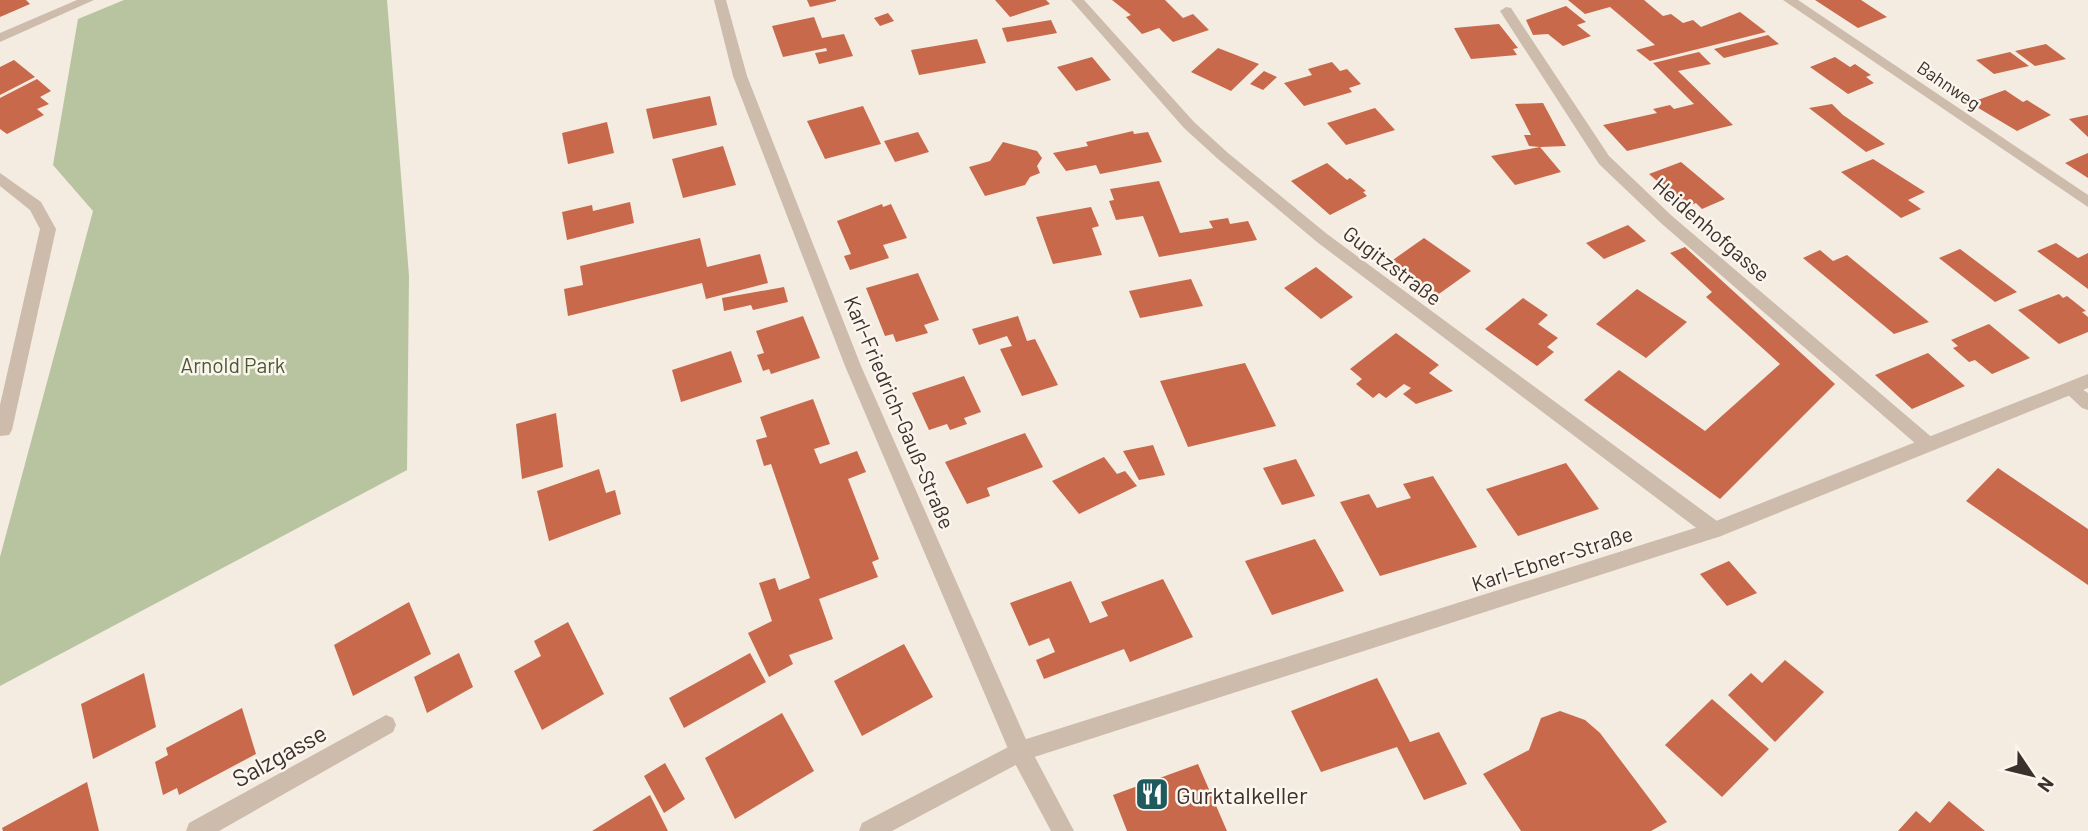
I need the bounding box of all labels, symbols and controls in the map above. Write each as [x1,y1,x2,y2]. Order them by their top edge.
street label: Bahnweg [1913,56,1985,114]
street label: Heidenhofgasse [1649,172,1775,286]
street label: Gugitzstraße [1339,220,1447,310]
street label: Karl-Friedrich-Gauß-Straße [839,292,961,532]
park label: Arnold Park [181,352,285,377]
street label: Karl-Ebner-Straße [1468,520,1636,596]
street label: Salzgasse [227,717,331,793]
north arrow [1997,740,2067,810]
text: N [2033,773,2059,797]
restaurant icon: Gurktalkeller [1133,775,1171,813]
place label: Gurktalkeller [1176,780,1308,809]

